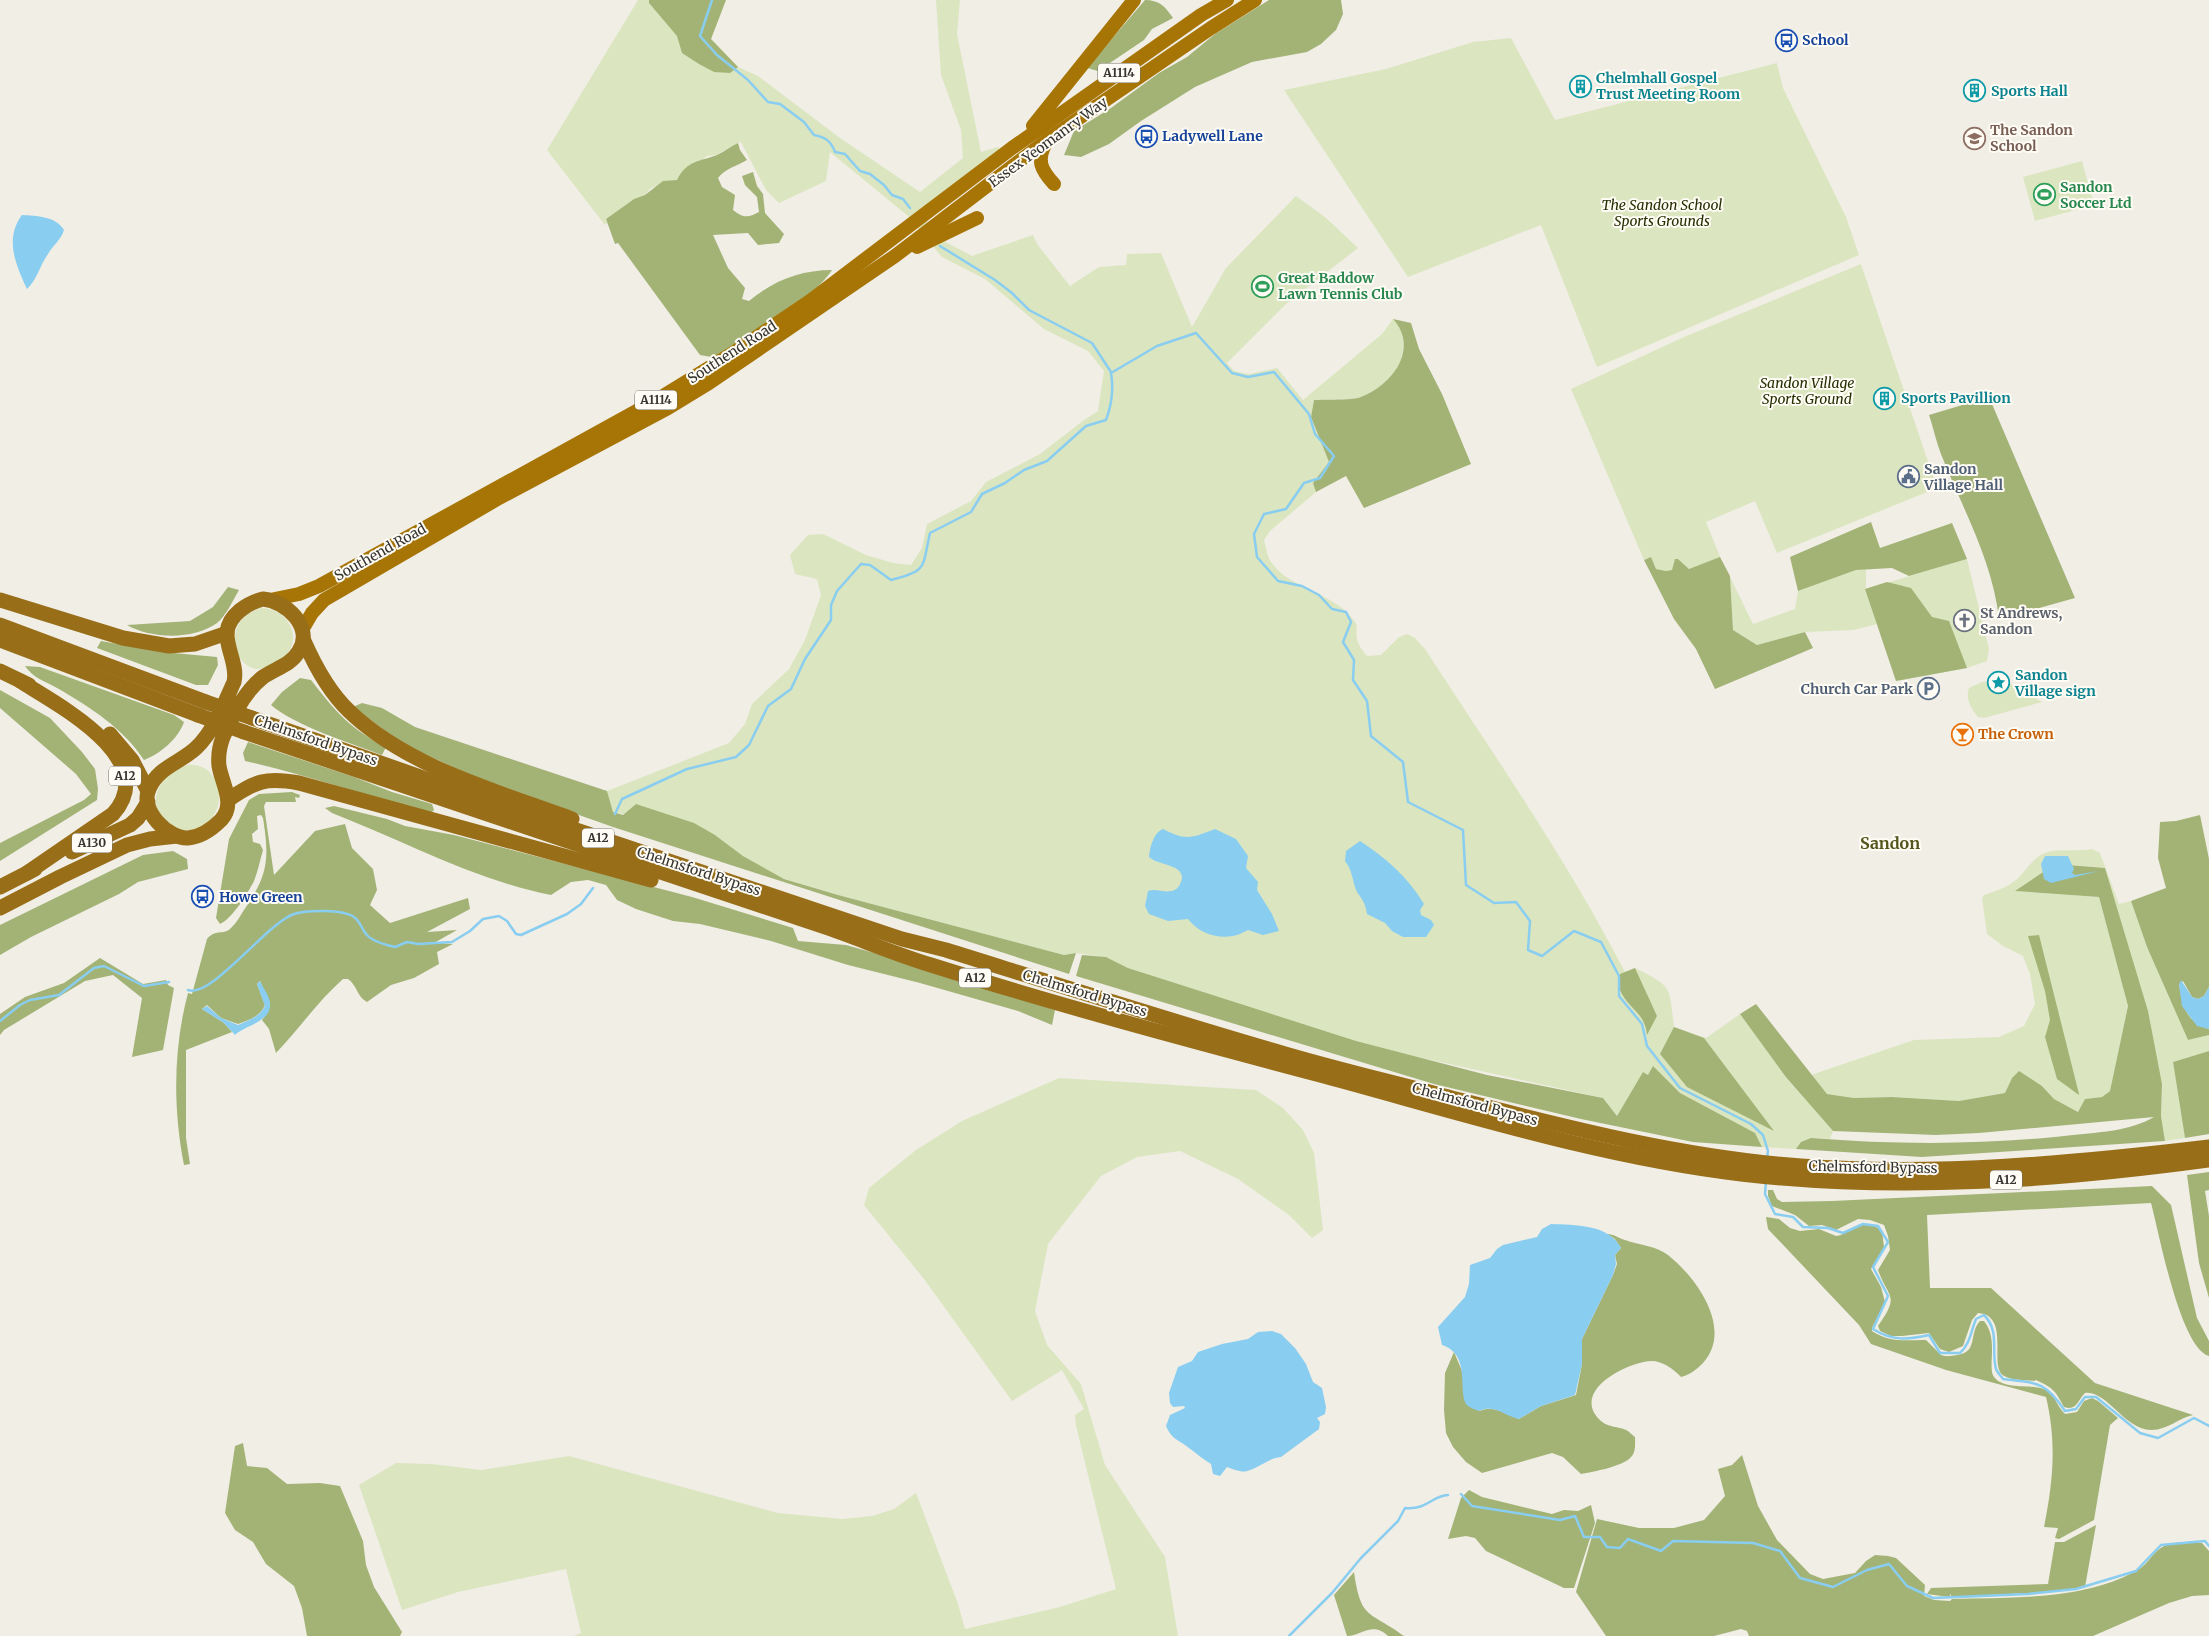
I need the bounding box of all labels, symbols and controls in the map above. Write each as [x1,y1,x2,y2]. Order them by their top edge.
bus stop icon: School [1774,28,1798,52]
place label: School [1802,31,1849,49]
road number: A1114 [1098,64,1140,82]
place label: Chelmhall Gospel Trust Meeting Room [1596,69,1740,103]
building icon: Chelmhall Gospel Trust Meeting Room [1568,74,1592,98]
building icon: Sports Hall [1963,79,1987,103]
place label: Sports Hall [1991,82,2068,100]
street label: Essex Yeomanry Way [985,92,1112,191]
place label: The Sandon School [1990,121,2073,155]
bus stop icon: Ladywell Lane [1134,124,1158,148]
school or university icon: The Sandon School [1962,126,1986,150]
place label: Ladywell Lane [1162,127,1263,145]
place label: Sandon Soccer Ltd [2060,178,2132,212]
sports icon: Sandon Soccer Ltd [2032,183,2056,207]
park label: The Sandon School Sports Grounds [1601,196,1723,230]
place label: Great Baddow Lawn Tennis Club [1278,269,1403,303]
sports icon: Great Baddow Lawn Tennis Club [1250,274,1274,298]
street label: Southend Road [684,316,780,387]
park label: Sandon Village Sports Ground [1760,374,1854,408]
building icon: Sports Pavillion [1873,386,1897,410]
place label: Sports Pavillion [1901,389,2011,407]
road number: A1114 [635,390,677,410]
place label: Sandon Village Hall [1923,460,2003,494]
public building icon: Sandon Village Hall [1896,465,1920,489]
street label: Southend Road [331,519,430,585]
place label: St Andrews, Sandon [1980,604,2063,638]
church icon: St Andrews, Sandon [1952,609,1976,633]
place label: Sandon Village sign [2014,666,2096,700]
place icon: Sandon Village sign [1987,671,2011,695]
parking icon: Church Car Park [1917,677,1941,701]
place label: Church Car Park [1801,680,1914,698]
street label: Chelmsford Bypass [252,710,380,770]
bar icon: The Crown [1950,722,1974,746]
place label: The Crown [1978,725,2054,743]
road number: A12 [109,766,141,786]
road number: A12 [582,828,614,848]
district label: Sandon [1860,833,1920,853]
road number: A130 [72,834,112,852]
street label: Chelmsford Bypass [635,842,763,900]
bus stop icon: Howe Green [191,885,215,909]
place label: Howe Green [219,888,303,906]
street label: Chelmsford Bypass [1021,966,1149,1021]
road number: A12 [959,968,991,988]
street label: Chelmsford Bypass [1410,1079,1540,1129]
street label: Chelmsford Bypass [1808,1157,1938,1177]
road number: A12 [1990,1170,2022,1190]

